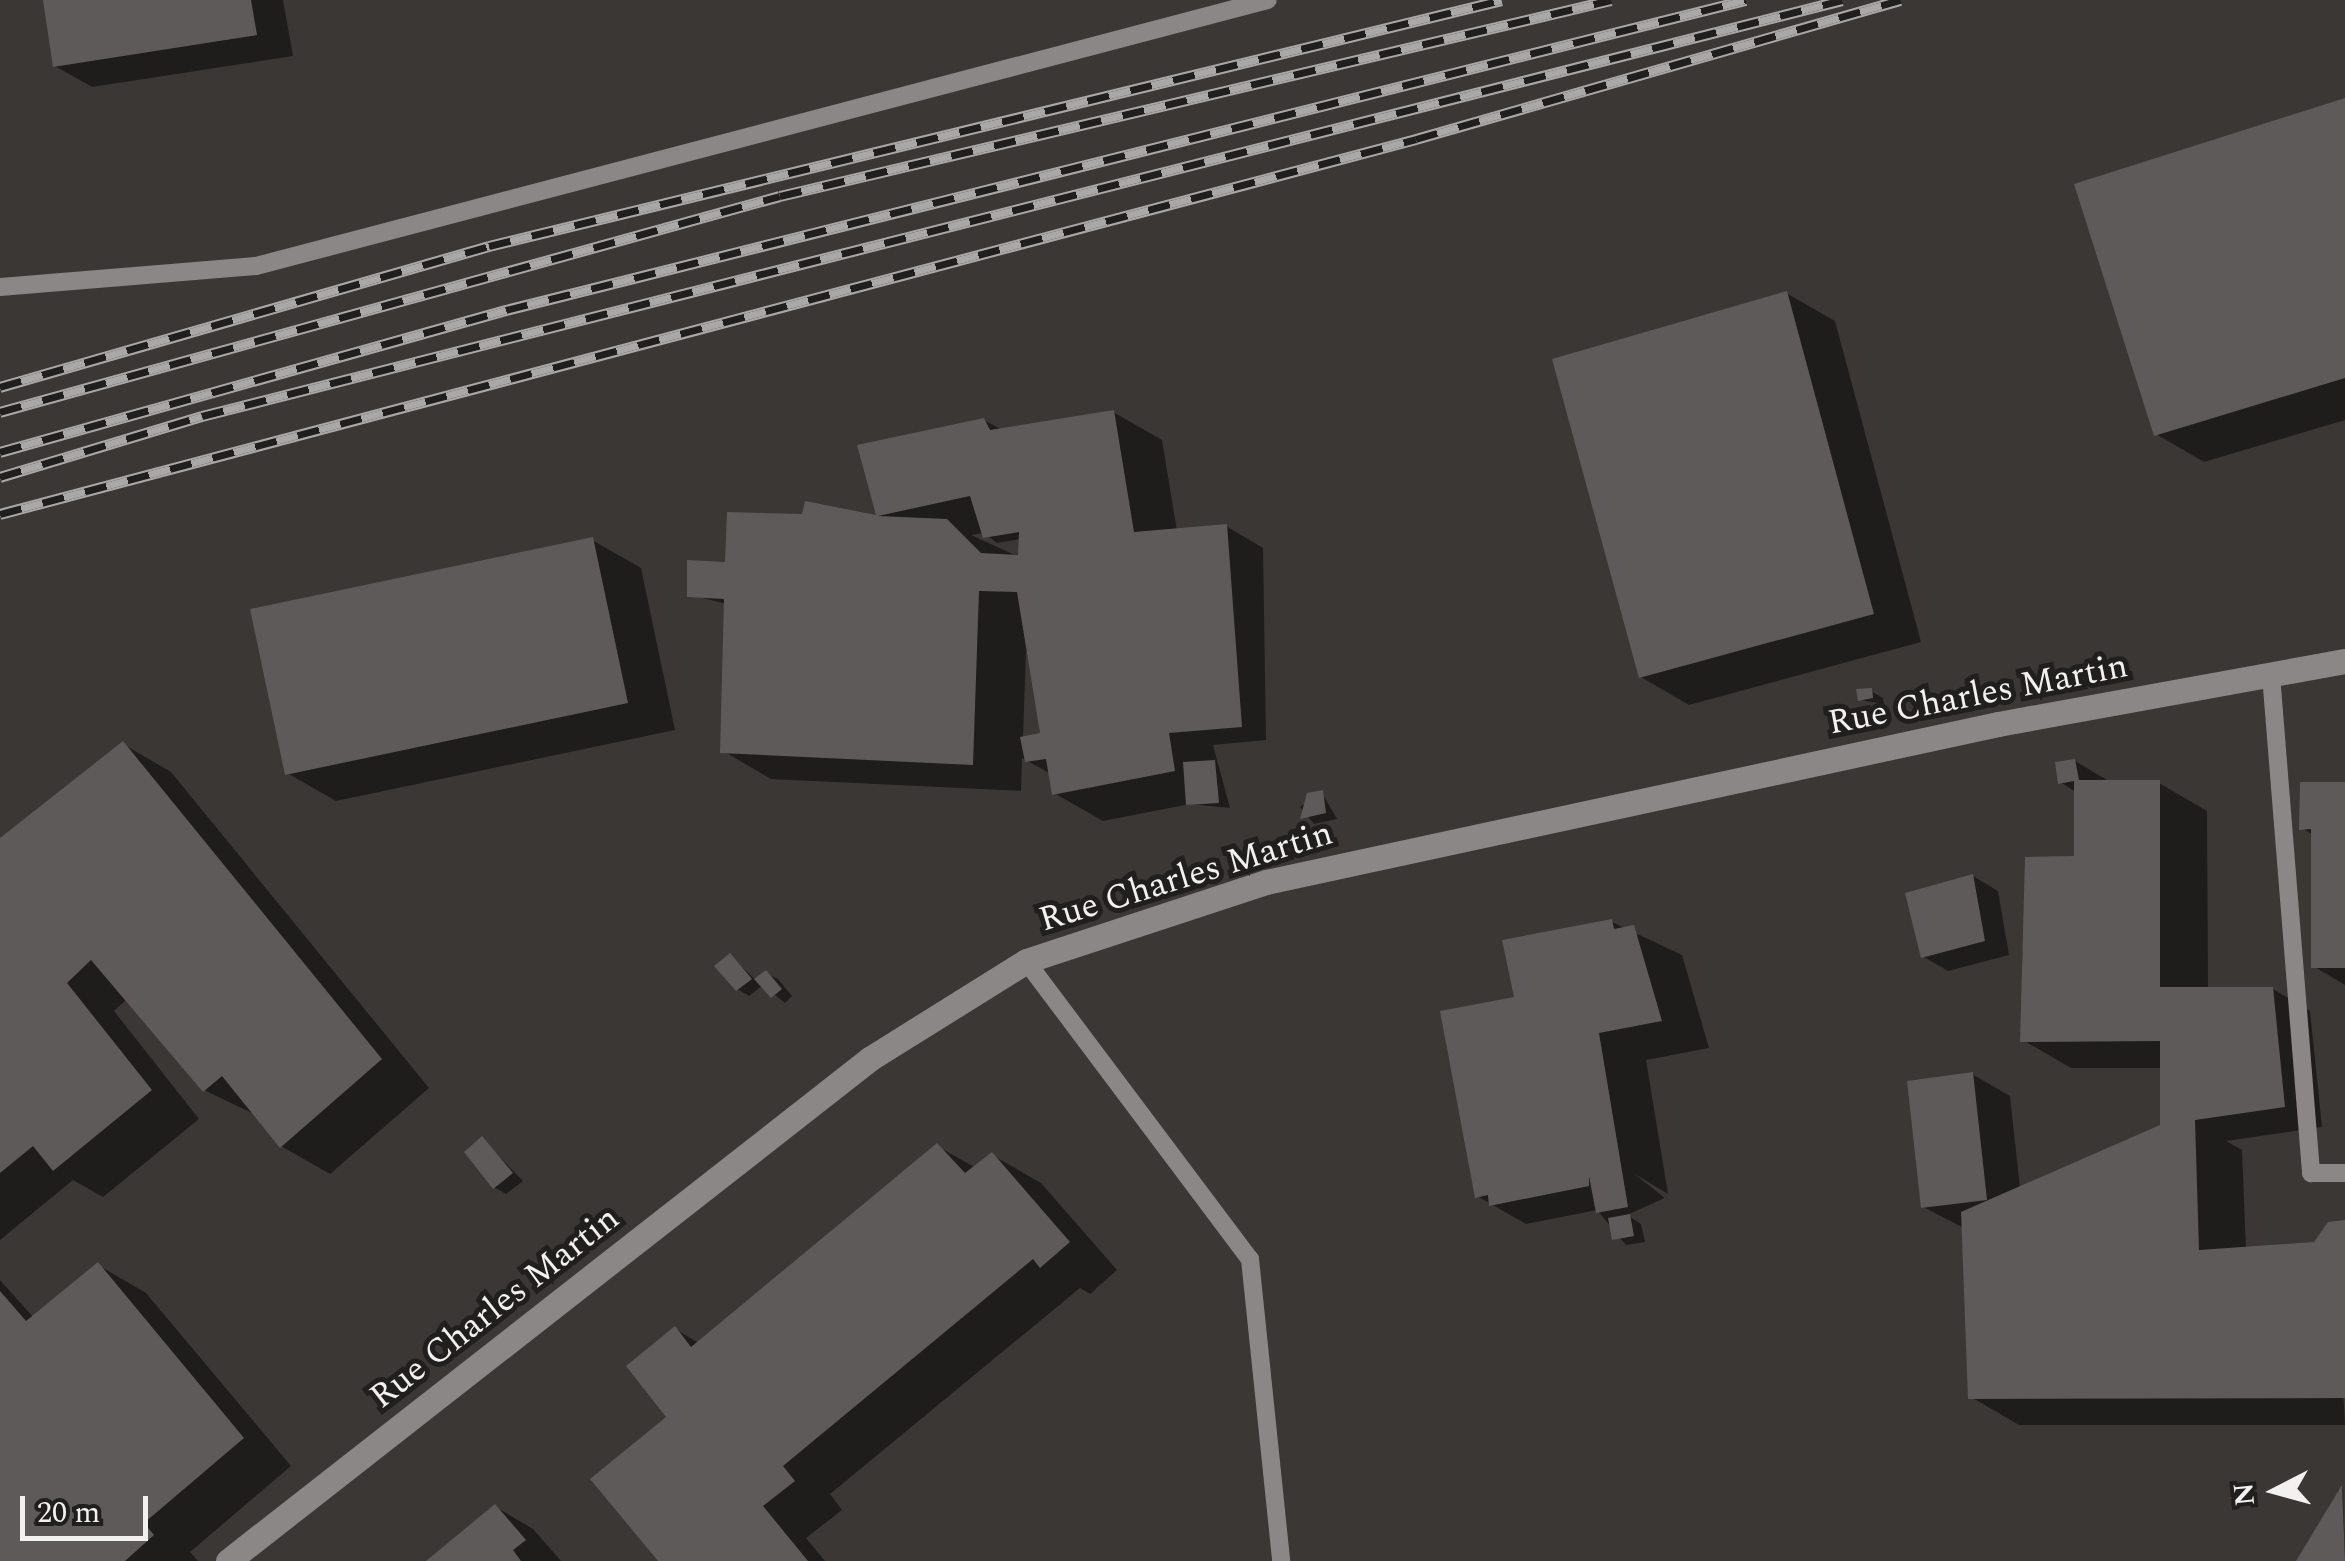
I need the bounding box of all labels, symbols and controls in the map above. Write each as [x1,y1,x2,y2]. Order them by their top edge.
street label: Rue Charles Martin [1825,645,2131,745]
street label: Rue Charles Martin [1034,812,1338,942]
street label: Rue Charles Martin [362,1198,628,1418]
north arrow [2225,1441,2325,1541]
scale bar [25,1476,152,1538]
text: N [2222,1481,2267,1508]
text: 20 m [37,1490,100,1536]

